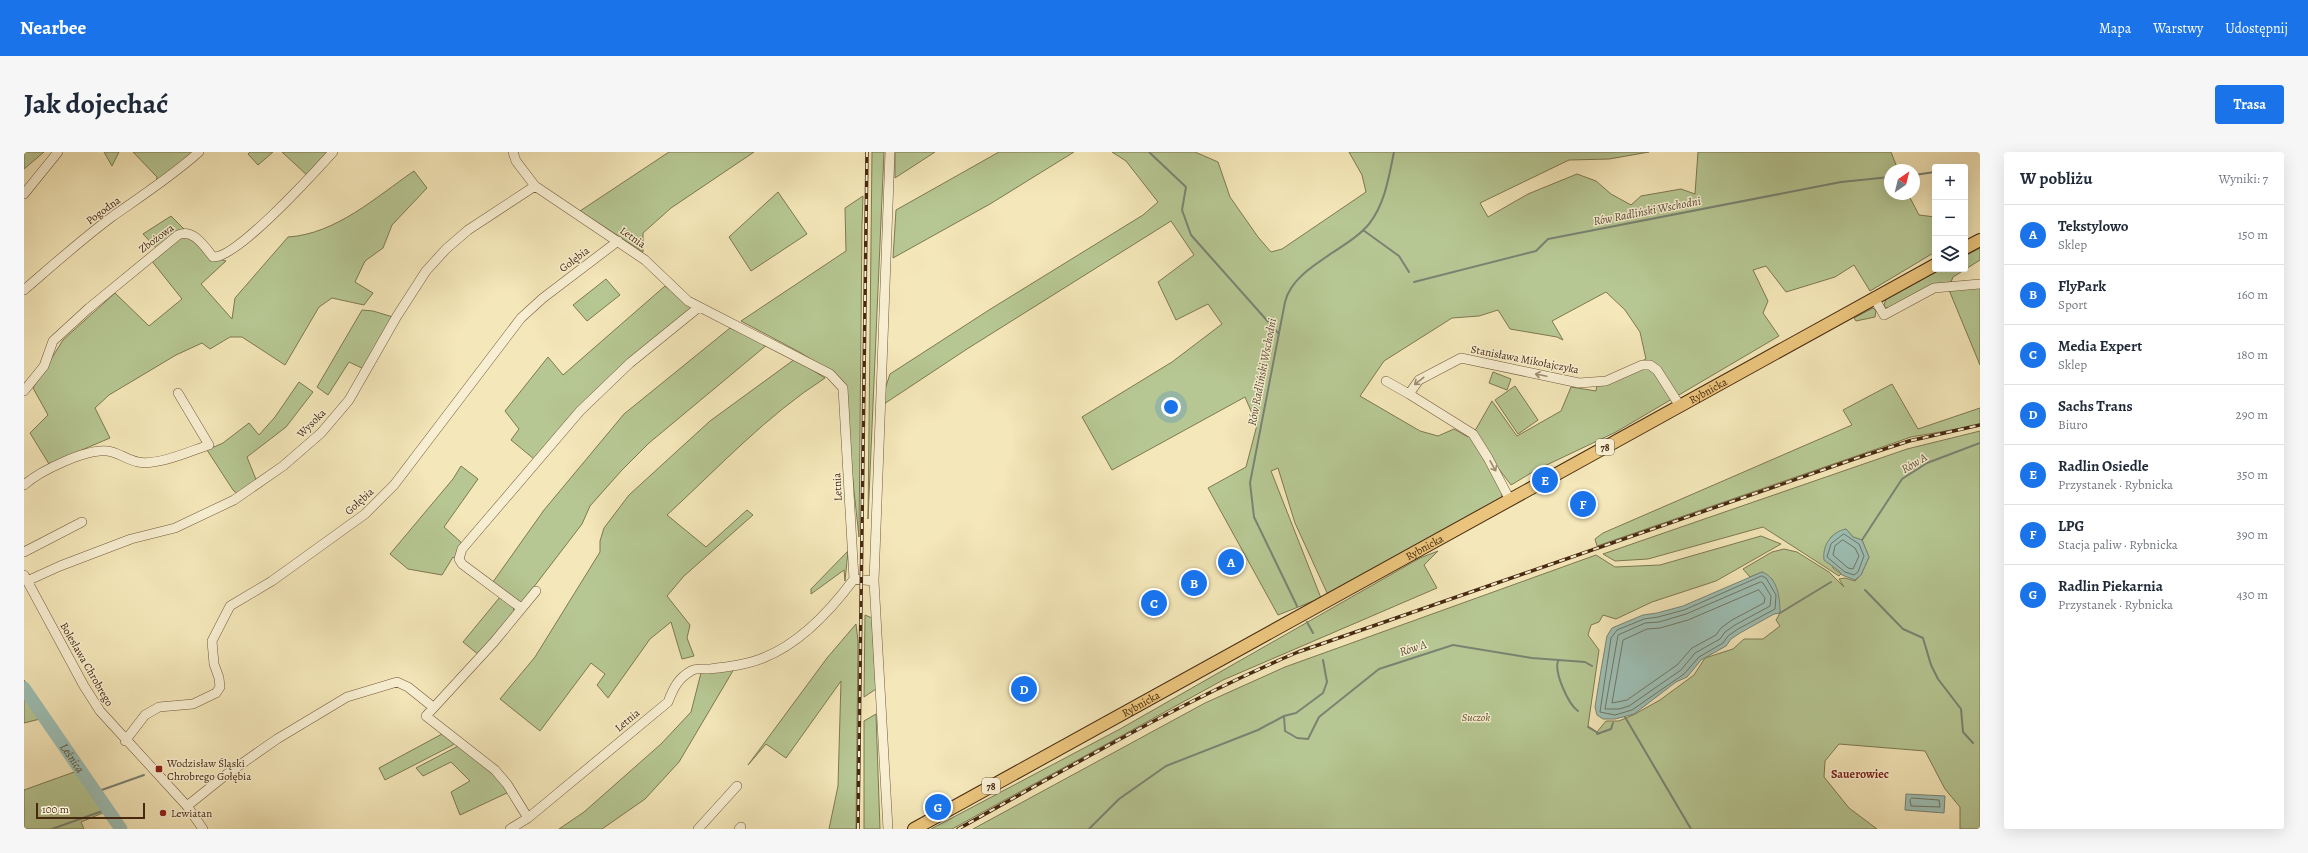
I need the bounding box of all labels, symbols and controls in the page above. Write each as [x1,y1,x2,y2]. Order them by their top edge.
text: Nearbee [20,15,86,41]
text: Mapa [2099,19,2131,38]
text: Warstwy [2153,19,2203,38]
text: Udostępnij [2225,19,2288,38]
text: Jak dojechać [24,85,168,123]
button: Trasa [2215,85,2284,124]
north arrow [1884,164,1920,200]
map controls [1932,164,1968,272]
button: + [1932,164,1968,200]
text: W pobliżu [2020,167,2092,190]
text: Wyniki: 7 [2218,170,2268,187]
street label: Pogodna [83,192,124,228]
water label: Rów Radliński Wschodni [1592,193,1702,229]
button: − [1932,200,1968,236]
text: Tekstylowo [2058,216,2129,236]
street label: Zbożowa [136,220,178,257]
street label: Letnia [617,223,649,252]
text: A [2029,226,2037,243]
text: 150 m [2238,226,2268,243]
button: layers [1932,236,1968,272]
text: Sklep [2058,236,2087,253]
street label: Gołębia [556,243,593,276]
text: FlyPark [2058,276,2106,296]
text: B [2029,286,2037,303]
text: 160 m [2237,286,2268,303]
text: Sport [2058,296,2088,313]
water label: Rów Radliński Wschodni [1244,317,1280,427]
text: Media Expert [2058,336,2142,356]
street label: Stanisława Mikołajczyka [1470,342,1581,377]
text: C [2029,346,2037,363]
text: 180 m [2237,346,2268,363]
text: Sklep [2058,356,2087,373]
one-way arrow [1535,371,1548,379]
street label: Rybnicka [1686,374,1731,407]
one-way arrow [1414,377,1425,385]
text: Sachs Trans [2058,396,2133,416]
your location [1161,397,1181,417]
street label: Wysoka [293,405,330,442]
text: D [2028,406,2038,423]
text: 290 m [2236,406,2268,423]
text: Biuro [2058,416,2088,433]
road number: 78 [1596,439,1614,455]
water label: Rów A [1898,449,1930,477]
text: Radlin Osiedle [2058,456,2149,476]
one-way arrow [1489,459,1497,471]
pin: E [1532,465,1558,495]
text: E [2029,466,2037,483]
text: 350 m [2237,466,2268,483]
street label: Letnia [829,472,846,502]
text: Przystanek · Rybnicka [2058,476,2173,493]
street label: Gołębia [342,484,378,518]
pin: F [1570,489,1596,519]
text: LPG [2058,516,2084,536]
text: F [2030,526,2036,543]
text: 390 m [2236,526,2268,543]
street label: Rybnicka [1403,531,1447,564]
text: Stacja paliw · Rybnicka [2058,536,2178,553]
pin: A [1218,547,1244,577]
pin: B [1181,568,1207,598]
text: Radlin Piekarnia [2058,576,2163,596]
text: G [2029,586,2037,603]
text: 430 m [2236,586,2268,603]
pin: C [1141,588,1167,618]
text: Przystanek · Rybnicka [2058,596,2173,613]
street label: Bolesława Chrobrego [56,620,117,709]
water label: Rów A [1397,636,1429,660]
pin: D [1011,674,1037,704]
street label: Rybnicka [1119,687,1163,721]
street label: Letnia [612,705,644,735]
park label: Suczok [1462,710,1490,725]
water label: Leśnica [56,740,88,776]
place label: Wodzisław Śląski Chrobrego Gołębia [166,756,252,784]
marker: Wodzisław Śląski Chrobrego Gołębia [154,764,164,774]
district label: Sauerowiec [1831,766,1889,782]
road number: 78 [982,778,1000,794]
pin: G [925,792,951,822]
scale bar [36,801,145,820]
text: 100 m [42,802,69,817]
place label: Lewiatan [171,806,212,821]
marker: Lewiatan [158,808,168,818]

